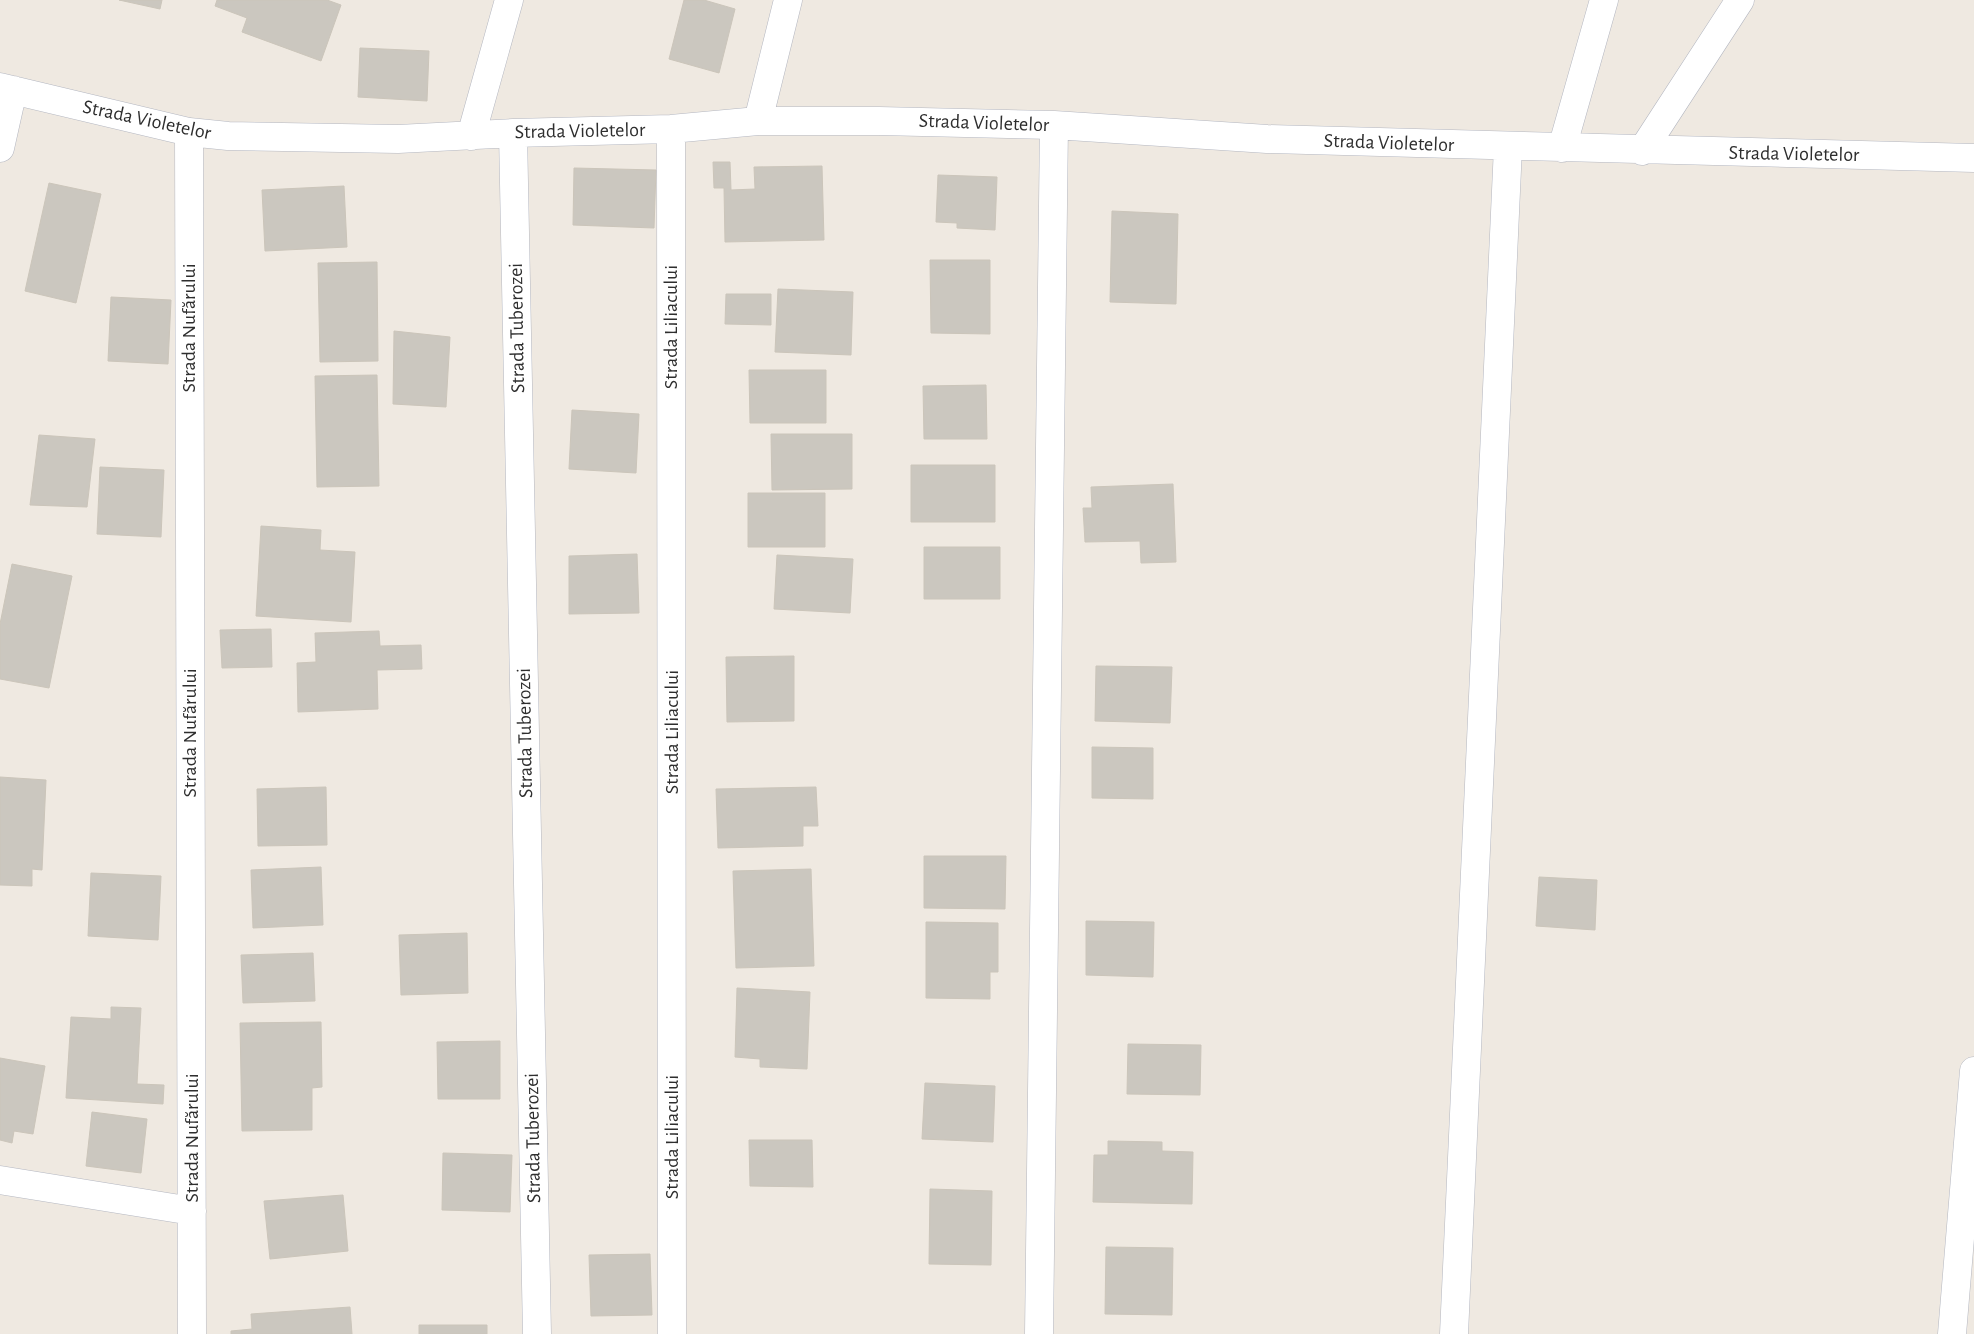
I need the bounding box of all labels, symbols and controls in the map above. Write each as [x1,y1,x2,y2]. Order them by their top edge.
street label: Strada Violetelor [81,97,213,143]
street label: Strada Violetelor [918,111,1050,135]
street label: Strada Violetelor [515,120,646,142]
street label: Strada Violetelor [1323,131,1455,155]
street label: Strada Violetelor [1729,143,1860,165]
street label: Strada Nufărului [179,263,199,393]
street label: Strada Tuberozei [506,263,528,393]
street label: Strada Liliacului [661,265,681,389]
street label: Strada Nufărului [180,668,200,798]
street label: Strada Tuberozei [514,668,536,798]
street label: Strada Liliacului [662,670,682,794]
street label: Strada Nufărului [182,1073,202,1203]
street label: Strada Tuberozei [522,1073,544,1203]
street label: Strada Liliacului [662,1075,682,1199]

